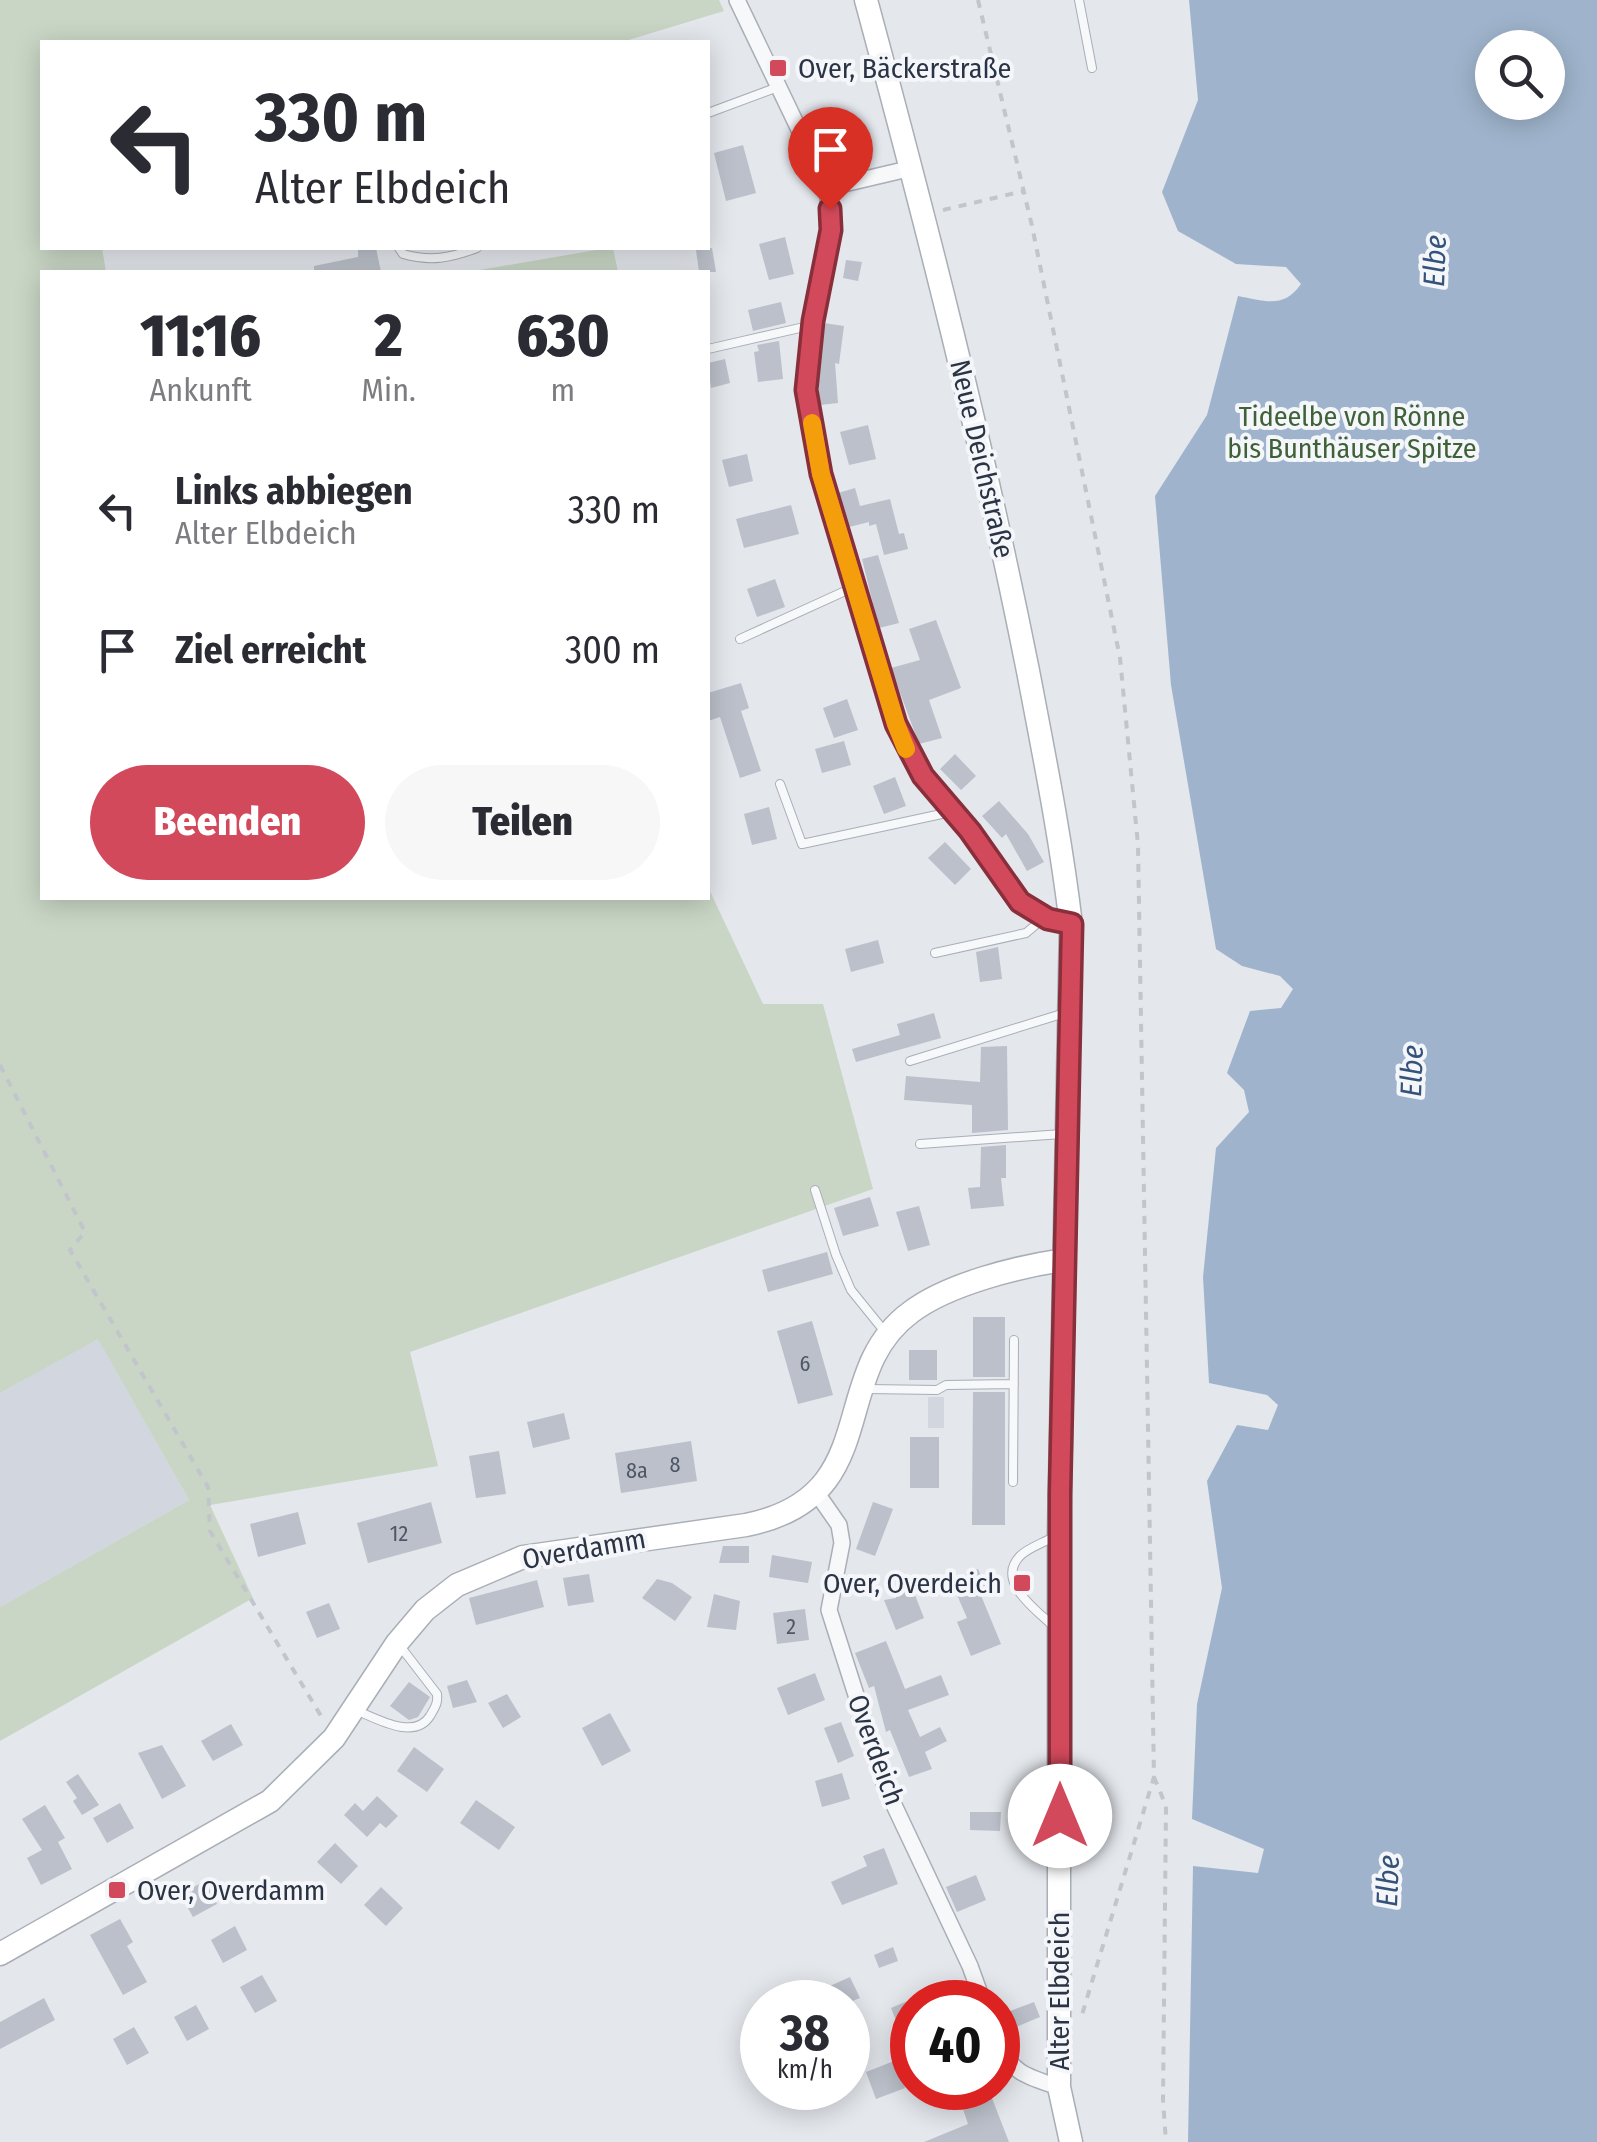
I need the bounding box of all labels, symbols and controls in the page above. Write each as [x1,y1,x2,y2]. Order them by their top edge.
map controls [1475,30,1565,120]
button: search [1475,30,1565,120]
place label: Over, Bäckerstraße [798,52,1011,85]
marker: Over, Bäckerstraße [767,57,789,79]
text: 330 m [255,76,427,160]
icon: left [90,80,220,210]
pin [788,107,873,210]
icon: arrive [803,122,858,177]
text: Alter Elbdeich [255,161,510,215]
water label: Elbe [1416,234,1454,288]
text: 11:16 [140,300,261,372]
text: 2 [374,300,403,372]
text: 630 [516,300,610,372]
street label: Neue Deichstraße [943,357,1021,561]
text: Ankunft [150,371,252,409]
text: Min. [361,371,416,409]
text: m [551,371,575,409]
park label: Tideelbe von Rönne bis Bunthäuser Spitze [1227,400,1477,465]
text: Links abbiegen [175,468,413,514]
icon: left [90,483,145,538]
text: 330 m [568,487,660,533]
text: Alter Elbdeich [175,514,357,552]
icon: arrive [90,623,145,678]
text: Ziel erreicht [175,627,366,673]
text: 300 m [565,627,660,673]
button: Beenden [90,765,365,880]
button: Teilen [385,765,660,880]
water label: Elbe [1393,1044,1431,1098]
house number: 6 [800,1350,811,1377]
house number: 8 [669,1451,681,1478]
house number: 8a [626,1457,648,1484]
house number: 12 [390,1520,408,1547]
street label: Overdamm [520,1522,648,1576]
place label: Over, Overdeich [823,1567,1002,1600]
marker: Over, Overdeich [1011,1572,1033,1594]
house number: 2 [786,1613,796,1640]
street label: Overdeich [841,1690,911,1810]
position arrow [1008,1764,1112,1868]
water label: Elbe [1369,1854,1407,1908]
place label: Over, Overdamm [137,1874,325,1907]
marker: Over, Overdamm [106,1879,128,1901]
street label: Alter Elbdeich [1043,1912,1076,2070]
speed limit sign: 40 [890,1980,1020,2110]
text: 38 [780,2003,830,2063]
text: km/h [777,2055,833,2085]

